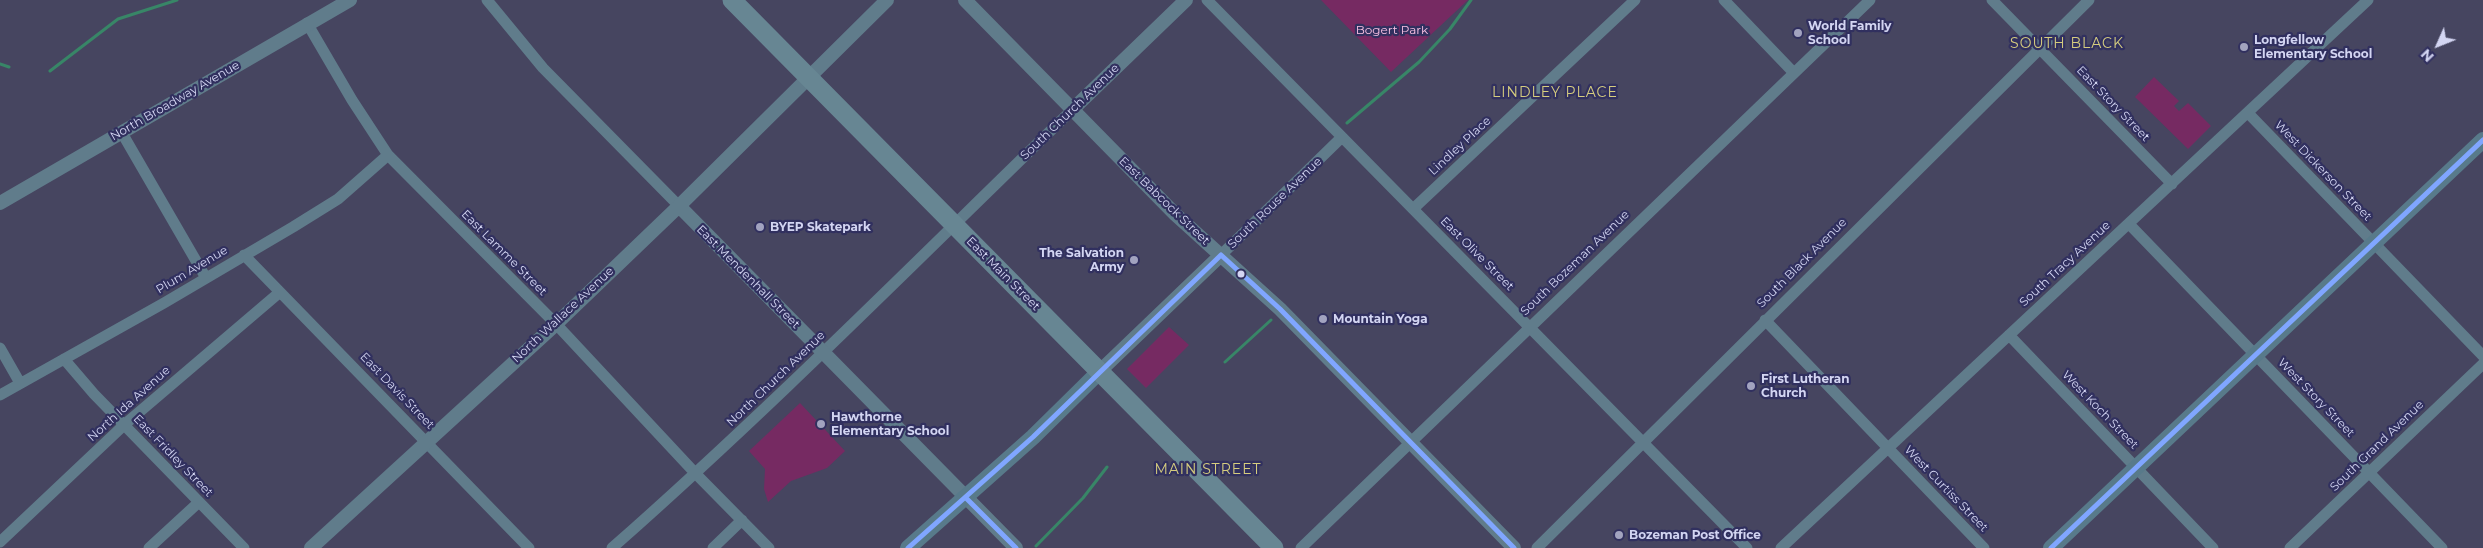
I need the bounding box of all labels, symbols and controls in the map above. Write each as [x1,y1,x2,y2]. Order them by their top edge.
place label: World Family School [1808,19,1891,47]
north arrow [2413,20,2463,70]
park label: Bogert Park [1356,23,1428,37]
marker: World Family School [1792,27,1804,39]
place label: Longfellow Elementary School [2254,33,2372,61]
district label: SOUTH BLACK [2009,36,2125,52]
marker: Longfellow Elementary School [2238,41,2250,53]
text: N [2417,45,2438,66]
street label: North Broadway Avenue [108,58,242,144]
street label: South Church Avenue [1018,61,1122,163]
street label: East Story Street [2073,63,2153,145]
district label: LINDLEY PLACE [1490,85,1620,101]
street label: Lindley Place [1426,114,1494,178]
street label: West Dickerson Street [2271,118,2375,224]
street label: East Babcock Street [1116,154,1212,248]
street label: South Rouse Avenue [1225,154,1325,252]
street label: East Lamme Street [458,207,550,299]
street label: South Bozeman Avenue [1518,207,1632,319]
street label: East Olive Street [1437,214,1517,294]
street label: South Black Avenue [1754,215,1850,311]
street label: South Tracy Avenue [2017,218,2113,310]
place label: BYEP Skatepark [770,220,871,234]
marker: BYEP Skatepark [754,221,766,233]
street label: East Mendenhall Street [693,222,803,332]
street label: East Main Street [963,234,1043,314]
street label: Plum Avenue [154,243,230,297]
place label: The Salvation Army [1039,246,1124,274]
marker: The Salvation Army [1128,254,1140,266]
street label: North Wallace Avenue [509,264,617,366]
unlabelled marker [1236,269,1246,279]
place label: Mountain Yoga [1333,312,1428,326]
marker: Mountain Yoga [1317,313,1329,325]
street label: North Church Avenue [724,328,828,430]
street label: East Davis Street [357,350,437,432]
street label: West Story Street [2275,356,2357,440]
street label: North Ida Avenue [85,363,173,445]
street label: West Koch Street [2059,368,2141,452]
place label: First Lutheran Church [1761,372,1849,400]
marker: First Lutheran Church [1745,380,1757,392]
street label: South Grand Avenue [2327,398,2427,494]
place label: Hawthorne Elementary School [831,410,949,438]
street label: East Fridley Street [130,412,216,500]
marker: Hawthorne Elementary School [815,418,827,430]
street label: West Curtiss Street [1901,443,1991,535]
district label: MAIN STREET [1153,462,1263,478]
place label: Bozeman Post Office [1629,528,1761,542]
marker: Bozeman Post Office [1613,529,1625,541]

